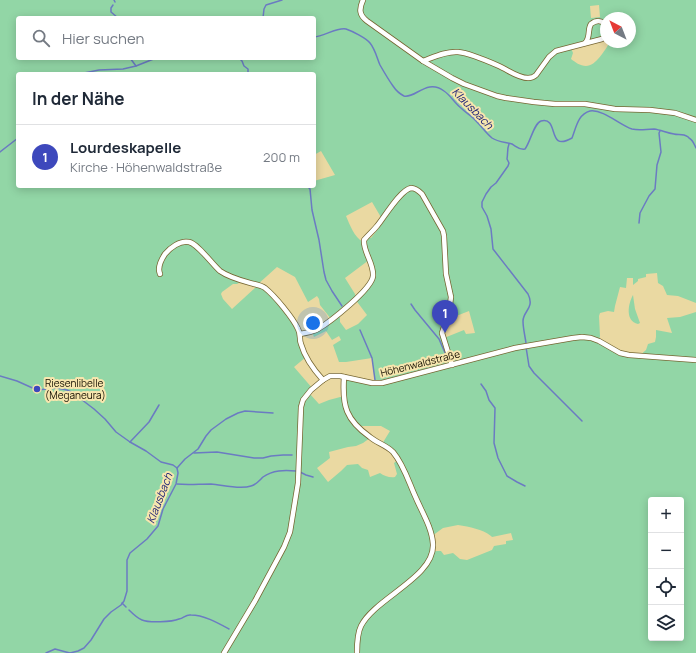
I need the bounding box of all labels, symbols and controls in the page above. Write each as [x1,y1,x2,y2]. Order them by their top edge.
north arrow [600,12,636,48]
search box [16,16,316,60]
icon: search [30,27,52,49]
text: Hier suchen [62,28,144,49]
water label: Klausbach [449,84,497,132]
text: In der Nähe [32,87,125,110]
text: Lourdeskapelle [70,137,181,158]
text: 1 [42,148,48,166]
text: 200 m [263,148,300,166]
text: Kirche · Höhenwaldstraße [70,158,222,176]
pin: 1 [432,300,458,333]
your location [303,313,323,333]
street label: Höhenwaldstraße [379,346,461,380]
place label: Riesenlibelle (Meganeura) [45,376,106,402]
marker: Riesenlibelle (Meganeura) [32,384,42,394]
water label: Klausbach [143,470,176,525]
map controls [648,497,684,641]
button: + [648,497,684,533]
button: − [648,533,684,569]
button: locate [648,569,684,605]
button: layers [648,605,684,641]

